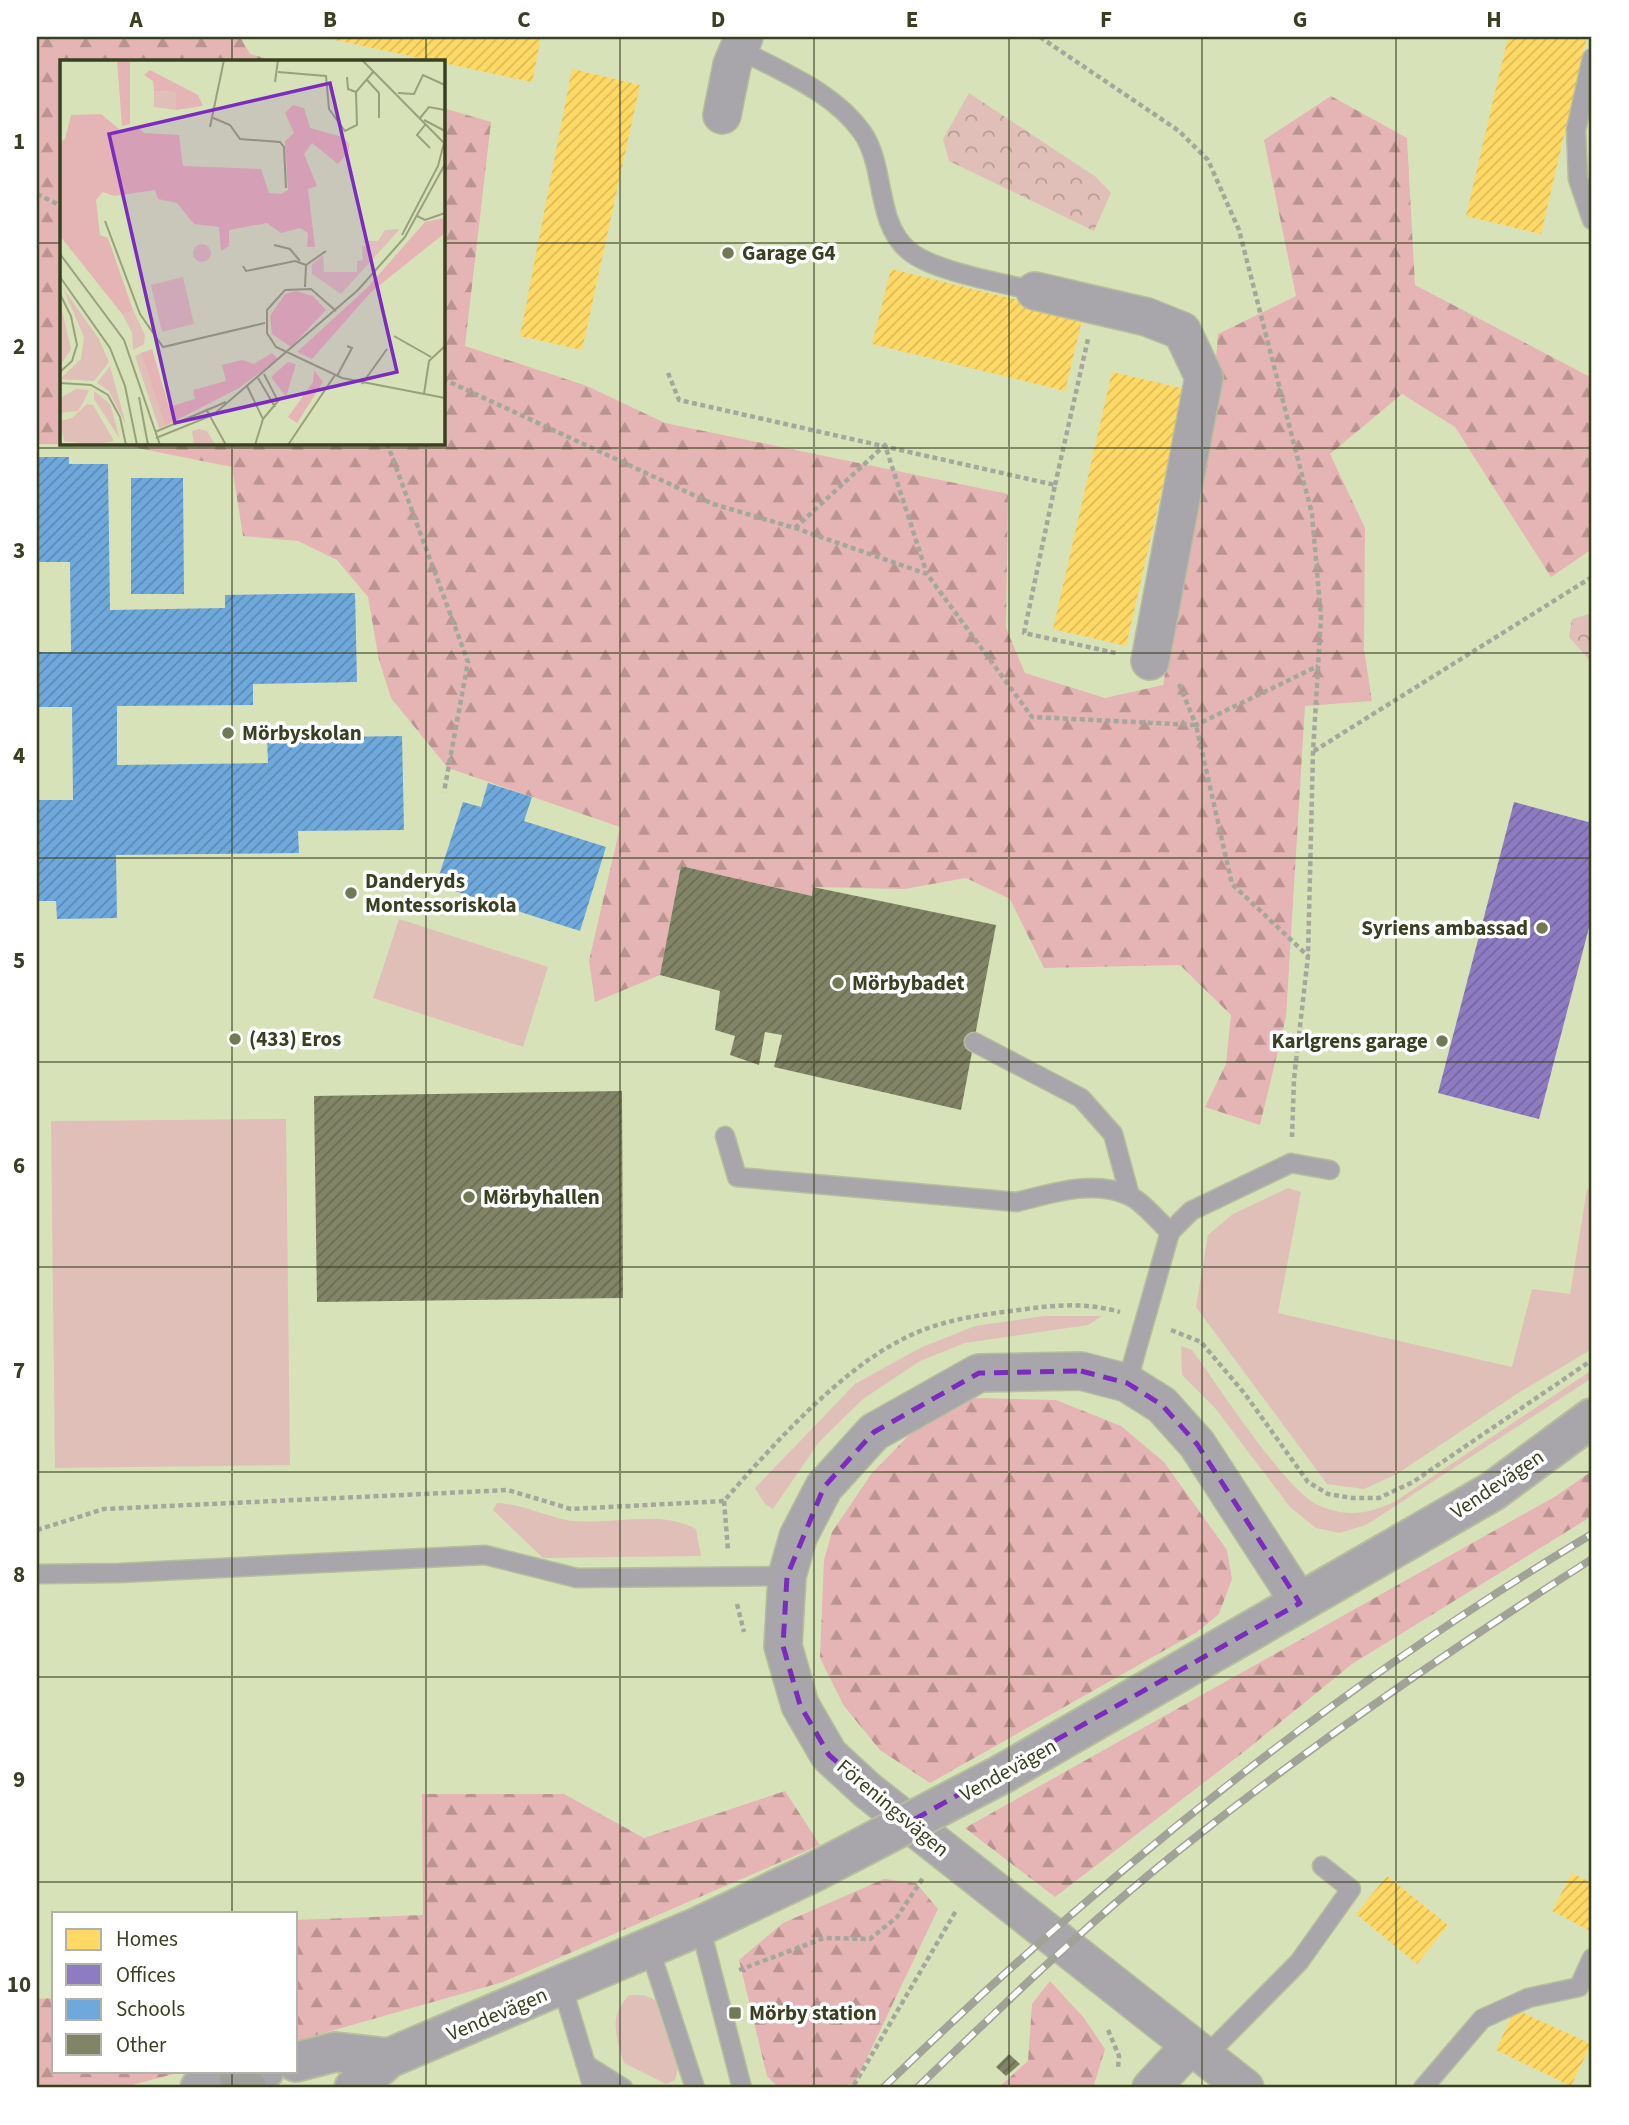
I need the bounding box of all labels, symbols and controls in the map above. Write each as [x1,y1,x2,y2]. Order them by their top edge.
text: A [128,3,143,36]
text: B [323,3,337,36]
text: C [517,3,531,36]
text: D [711,3,725,36]
text: E [906,3,918,36]
text: F [1100,3,1112,36]
text: G [1293,3,1307,36]
text: H [1486,3,1502,36]
inset map [60,60,444,444]
text: 1 [13,125,25,158]
place label: Garage G4 [742,238,836,268]
marker: Garage G4 [720,245,736,261]
text: 2 [13,330,25,363]
text: 3 [13,534,25,567]
place label: Mörbyskolan [242,718,362,748]
marker: Mörbyskolan [220,725,236,741]
text: 4 [13,739,25,772]
place label: Danderyds Montessoriskola [365,866,517,920]
marker: Danderyds Montessoriskola [343,885,359,901]
place label: Syriens ambassad [1361,913,1528,943]
marker: Syriens ambassad [1534,920,1550,936]
text: 5 [13,944,25,977]
place label: Mörbybadet [852,968,964,998]
marker: Mörbybadet [830,975,846,991]
place label: (433) Eros [249,1024,341,1054]
place label: Karlgrens garage [1271,1026,1428,1056]
marker: (433) Eros [227,1031,243,1047]
marker: Karlgrens garage [1434,1033,1450,1049]
text: 6 [13,1149,25,1182]
place label: Mörbyhallen [483,1182,600,1212]
marker: Mörbyhallen [461,1189,477,1205]
text: 7 [13,1354,25,1387]
street label: Vendevägen [1444,1442,1550,1526]
text: 8 [13,1558,25,1591]
street label: Vendevägen [954,1731,1062,1809]
street label: Föreningsvägen [830,1752,956,1864]
text: 9 [13,1763,25,1796]
legend [52,1912,298,2072]
text: Homes [116,1924,178,1954]
text: Offices [116,1960,176,1990]
text: 10 [7,1968,31,2001]
street label: Vendevägen [442,1979,552,2049]
text: Schools [116,1994,185,2024]
place label: Mörby station [749,1998,877,2028]
marker: Mörby station [727,2005,743,2021]
text: Other [116,2030,167,2060]

